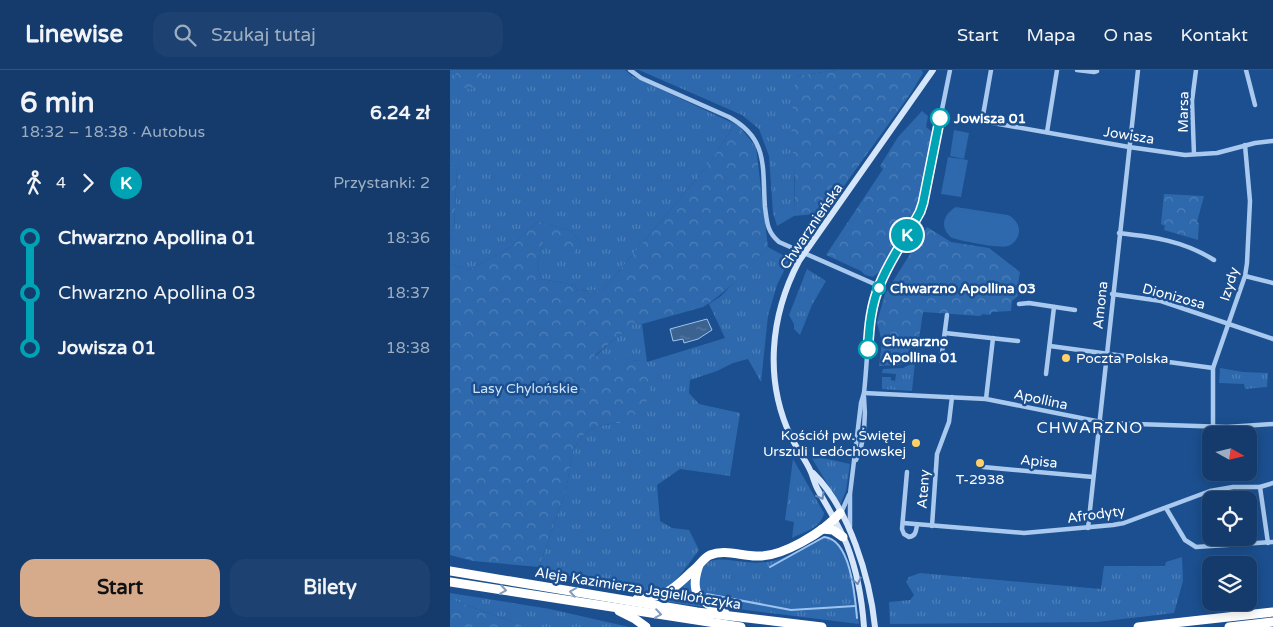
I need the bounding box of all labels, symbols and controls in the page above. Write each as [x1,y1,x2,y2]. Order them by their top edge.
search box [153,12,503,57]
text: Linewise [25,20,123,49]
icon: search [171,21,199,49]
text: Szukaj tutaj [211,24,316,46]
text: Start [957,24,999,46]
text: Mapa [1027,24,1076,46]
text: O nas [1104,24,1153,46]
text: Kontakt [1181,24,1248,46]
text: 6 min [20,86,95,120]
street label: Marsa [1175,91,1192,133]
text: 6.24 zł [370,102,430,124]
marker: Jowisza 01 [930,108,950,128]
place label: Jowisza 01 [953,110,1026,127]
text: 18:32 – 18:38 · Autobus [20,122,205,142]
street label: Jowisza [1102,123,1155,148]
icon: walk [20,169,48,197]
icon: forward [74,169,102,197]
text: K [120,172,132,194]
text: 4 [56,173,66,193]
text: Przystanki: 2 [333,173,430,193]
street label: Chwarznieńska [776,180,846,272]
line badge: K [891,219,923,251]
text: K [901,224,913,246]
text: Chwarzno Apollina 01 [58,227,256,249]
text: 18:36 [386,228,430,248]
street label: Izydy [1216,265,1243,303]
place label: Chwarzno Apollina 03 [890,280,1036,297]
street label: Amona [1090,280,1111,330]
street label: Dionizosa [1141,280,1207,313]
marker: Chwarzno Apollina 03 [872,281,886,295]
text: Chwarzno Apollina 03 [58,282,256,304]
text: 18:37 [386,283,430,303]
place label: Chwarzno Apollina 01 [882,333,958,366]
text: Jowisza 01 [58,337,156,359]
text: 18:38 [386,338,430,358]
marker: Chwarzno Apollina 01 [858,339,878,359]
place label: Poczta Polska [1076,350,1168,367]
marker: Poczta Polska [1060,352,1072,364]
park label: Lasy Chylońskie [472,380,578,397]
street label: Apollina [1012,386,1069,413]
district label: CHWARZNO [1037,418,1143,438]
north arrow [1202,426,1258,481]
map controls [1202,426,1257,611]
place label: Kościół pw. Świętej Urszuli Ledóchowskej [763,427,906,460]
marker: Kościół pw. Świętej Urszuli Ledóchowskej [910,437,922,449]
street label: Apisa [1020,451,1058,472]
marker: T-2938 [974,457,986,469]
street label: Ateny [914,468,933,509]
place label: T-2938 [956,471,1004,488]
one-way arrow [815,490,825,499]
button: locate [1202,491,1257,546]
street label: Afrodyty [1066,502,1127,527]
button: layers [1202,556,1257,611]
button: Start [20,559,220,617]
button: Bilety [230,559,430,617]
street label: Aleja Kazimierza Jagiellończyka [534,564,742,613]
one-way arrow [851,576,862,585]
one-way arrow [499,584,507,594]
one-way arrow [569,587,577,598]
one-way arrow [653,609,662,619]

